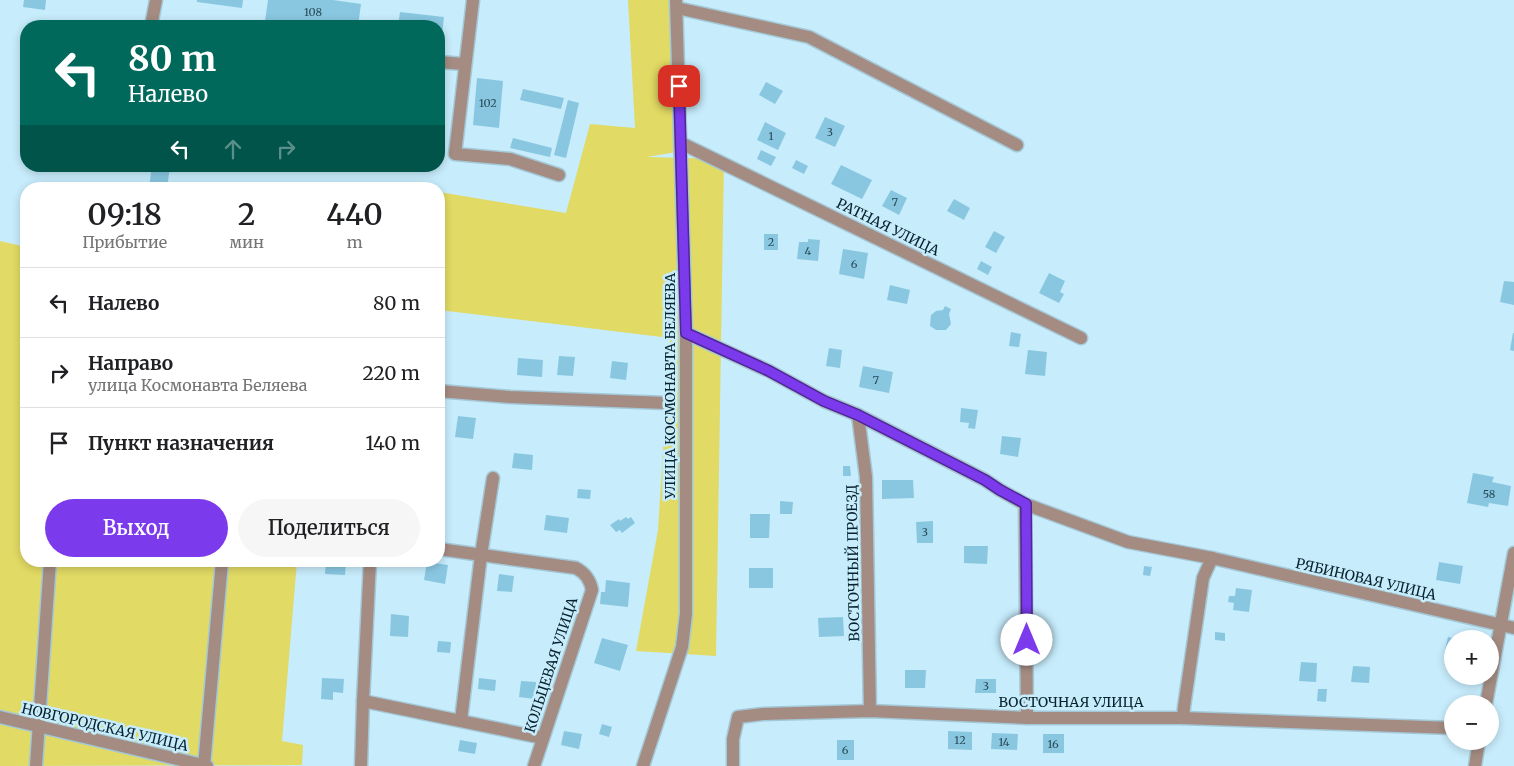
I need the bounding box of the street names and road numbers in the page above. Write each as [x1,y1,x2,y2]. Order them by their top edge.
street label: РАТНАЯ УЛИЦА [834,194,943,260]
street label: УЛИЦА КОСМОНАВТА БЕЛЯЕВА [661,273,679,500]
street label: ВОСТОЧНЫЙ ПРОЕЗД [843,484,863,642]
street label: РЯБИНОВАЯ УЛИЦА [1294,554,1438,604]
street label: КОЛЬЦЕВАЯ УЛИЦА [521,595,581,735]
street label: ВОСТОЧНАЯ УЛИЦА [998,693,1144,711]
street label: НОВГОРОДСКАЯ УЛИЦА [20,699,190,755]

